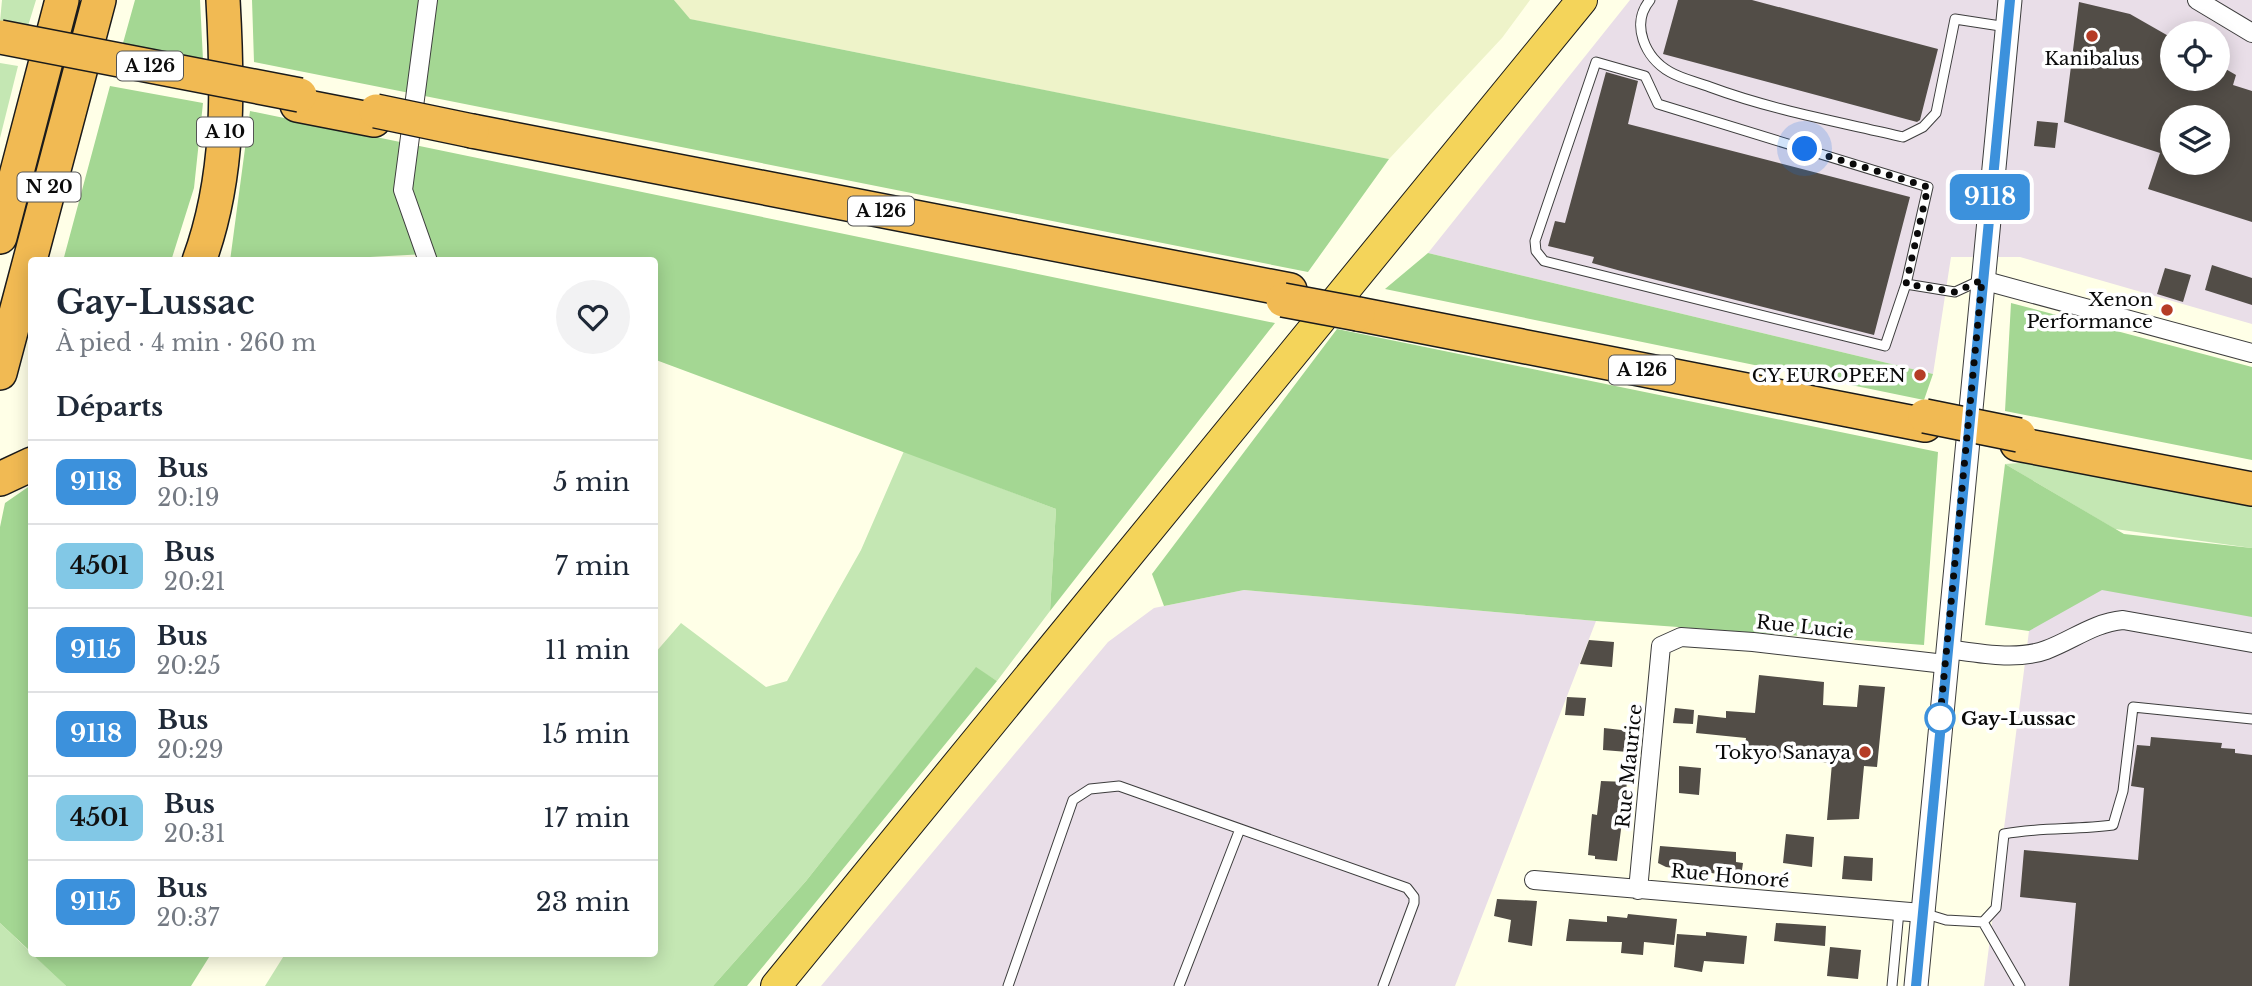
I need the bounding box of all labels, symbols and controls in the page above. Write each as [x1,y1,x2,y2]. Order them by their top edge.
map controls [2160,21,2230,175]
button: locate [2160,21,2230,91]
marker: Kanibalus [2084,28,2100,44]
place label: Kanibalus [2044,47,2140,70]
road number: A 126 [117,52,183,80]
button: layers [2160,105,2230,175]
road number: A 10 [197,118,253,146]
your location [1787,131,1822,166]
road number: N 20 [18,172,80,202]
line badge: 9118 [1941,174,2039,220]
text: 9118 [1964,182,2016,211]
road number: A 126 [848,196,914,226]
button: heart [556,280,630,354]
text: Gay-Lussac [56,282,255,323]
place label: Xenon Performance [2026,288,2153,333]
marker: Xenon Performance [2159,302,2175,318]
text: À pied · 4 min · 260 m [56,329,316,357]
road number: A 126 [1609,356,1675,384]
place label: CY EUROPEEN [1752,364,1906,387]
marker: CY EUROPEEN [1912,367,1928,383]
text: Départs [56,391,163,423]
text: Bus [157,452,208,484]
text: 5 min [553,466,630,498]
text: 9118 [70,467,122,496]
text: 20:19 [157,484,220,512]
text: Bus [164,536,215,568]
text: 7 min [555,550,630,582]
text: 4501 [70,551,129,580]
text: 20:21 [164,568,225,596]
street label: Rue Lucie [1755,610,1855,644]
text: Bus [156,620,208,652]
text: 11 min [545,634,630,666]
text: 9115 [70,635,121,664]
text: 20:25 [156,652,221,680]
street label: Rue Maurice [1611,703,1647,829]
marker: Gay-Lussac [1925,703,1955,733]
text: Bus [157,704,208,736]
place label: Gay-Lussac [1961,707,2076,730]
text: 15 min [541,718,630,750]
text: 9118 [70,719,122,748]
text: 20:29 [157,736,223,764]
place label: Tokyo Sanaya [1716,741,1851,764]
marker: Tokyo Sanaya [1857,744,1873,760]
text: Bus [164,788,215,820]
text: 17 min [543,802,630,834]
text: 4501 [70,803,129,832]
text: 20:31 [164,820,225,848]
street label: Rue Honoré [1670,859,1790,893]
text: Bus [156,872,208,904]
text: 23 min [536,886,630,918]
text: 9115 [70,887,121,916]
text: 20:37 [156,904,219,932]

